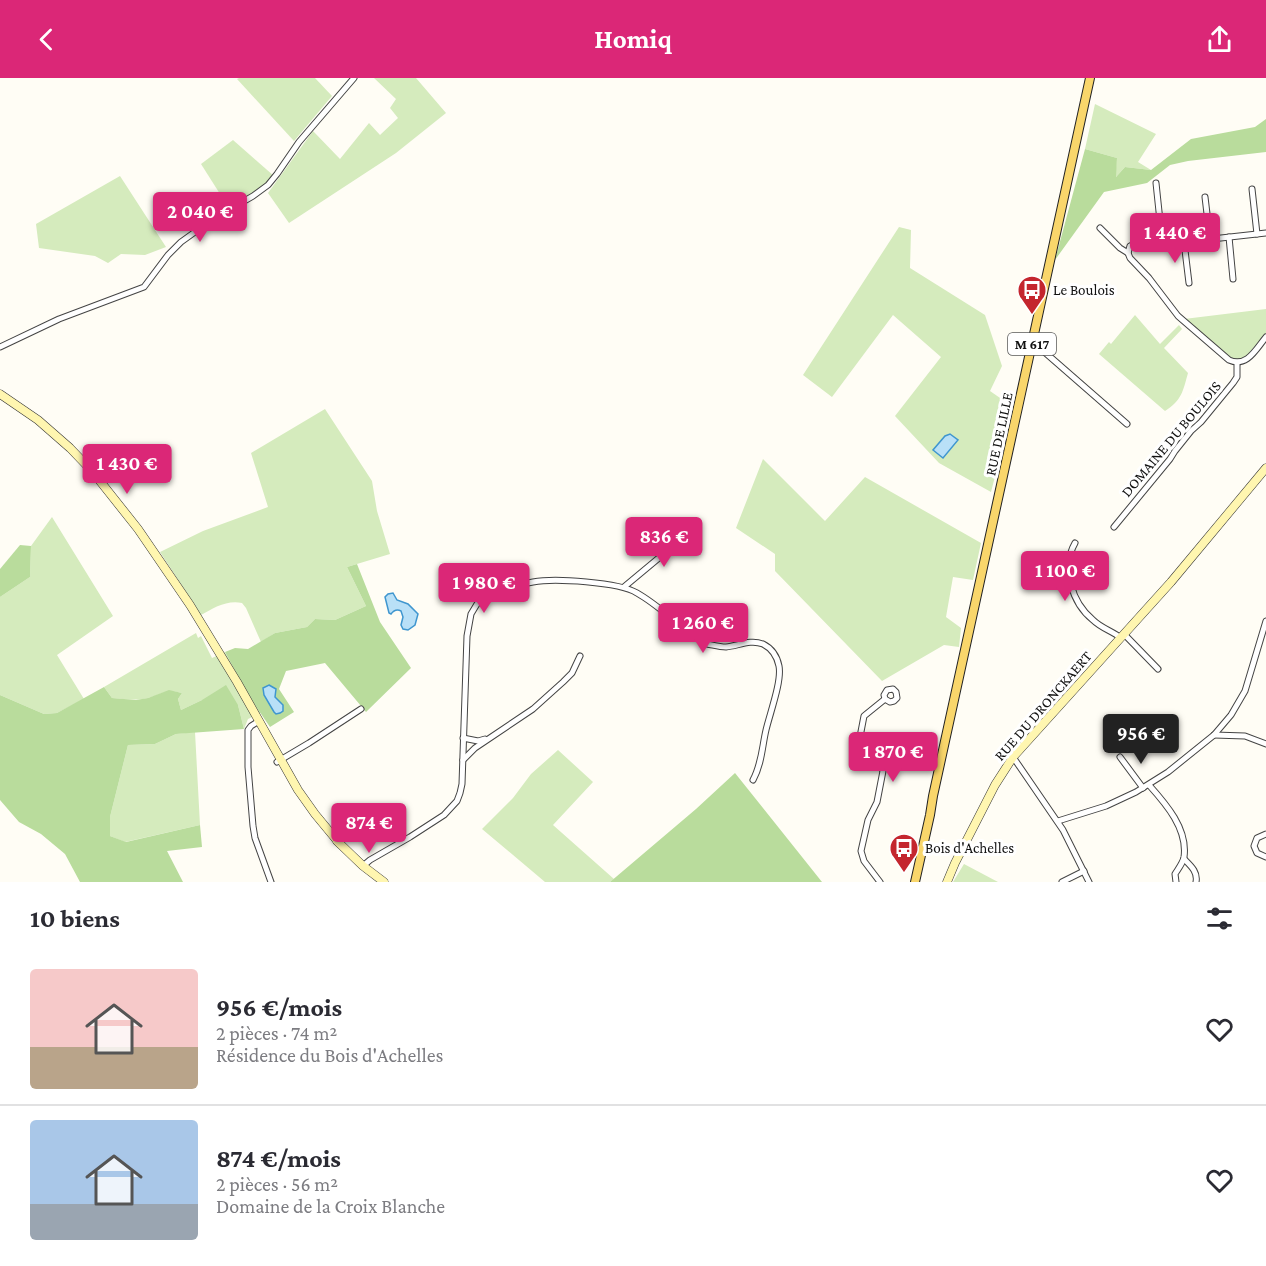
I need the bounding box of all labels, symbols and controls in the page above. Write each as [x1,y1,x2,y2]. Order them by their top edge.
icon: back [30,23,63,56]
icon: share [1203,23,1236,56]
text: Homiq [594,24,672,54]
pin: 2 040 € [145,192,255,243]
text: 2 040 € [167,200,233,222]
pin: 1 440 € [1120,213,1230,264]
text: 1 440 € [1144,221,1206,243]
bus stop icon: Le Boulois [1016,274,1048,316]
place label: Le Boulois [1053,282,1115,298]
road number: M 617 [1008,333,1056,355]
street label: DOMAINE DU BOULOIS [1118,378,1224,500]
street label: RUE DE LILLE [982,391,1016,477]
pin: 1 430 € [72,444,182,495]
text: 1 430 € [97,452,157,474]
pin: 836 € [622,517,706,568]
text: 836 € [639,525,689,547]
pin: 1 100 € [1010,551,1120,602]
text: 1 100 € [1035,559,1095,581]
pin: 1 980 € [429,563,539,614]
text: 1 980 € [452,571,516,593]
pin: 1 260 € [648,603,758,654]
text: 1 260 € [672,611,734,633]
street label: RUE DU DRONCKAERT [991,648,1095,764]
pin: 956 € [1099,714,1183,765]
text: 956 € [1117,722,1165,744]
pin: 1 870 € [838,732,948,783]
text: 1 870 € [863,740,923,762]
pin: 874 € [327,803,411,854]
text: 874 € [345,811,393,833]
bus stop icon: Bois d'Achelles [888,832,920,874]
place label: Bois d'Achelles [925,840,1014,856]
icon: filters [1203,902,1236,935]
text: 10 biens [30,904,120,933]
icon: home [78,993,150,1065]
text: 956 €/mois [216,993,342,1022]
icon: heart [1203,1013,1236,1046]
text: 2 pièces · 74 m² [216,1022,337,1044]
text: Résidence du Bois d'Achelles [216,1044,443,1066]
icon: home [78,1144,150,1216]
text: 874 €/mois [216,1144,341,1173]
icon: heart [1203,1164,1236,1197]
text: 2 pièces · 56 m² [216,1173,338,1195]
text: Domaine de la Croix Blanche [216,1195,445,1217]

